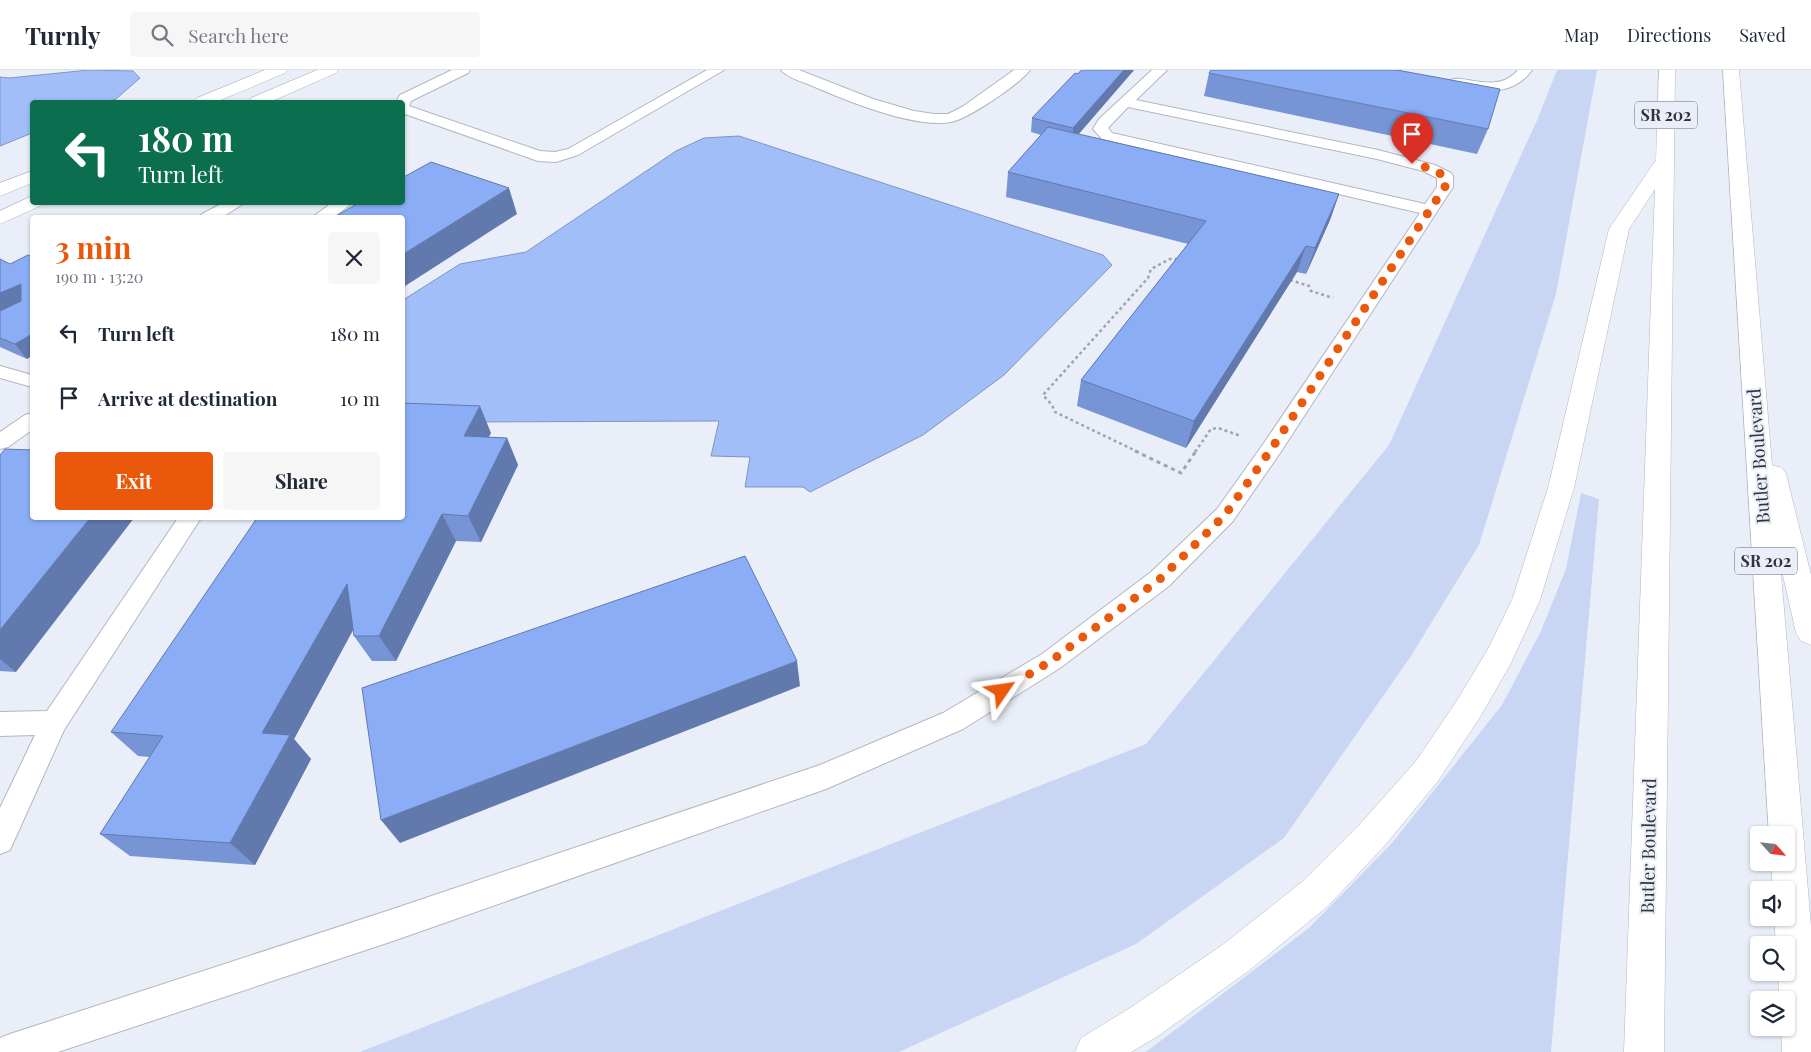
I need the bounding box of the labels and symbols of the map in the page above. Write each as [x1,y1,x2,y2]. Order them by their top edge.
road number: SR 202 [1635,102,1697,128]
pin [1391,113,1433,164]
street label: Butler Boulevard [1741,387,1775,525]
road number: SR 202 [1735,548,1797,574]
position arrow [975,664,1027,716]
street label: Butler Boulevard [1635,777,1661,914]
north arrow [1750,826,1795,871]

